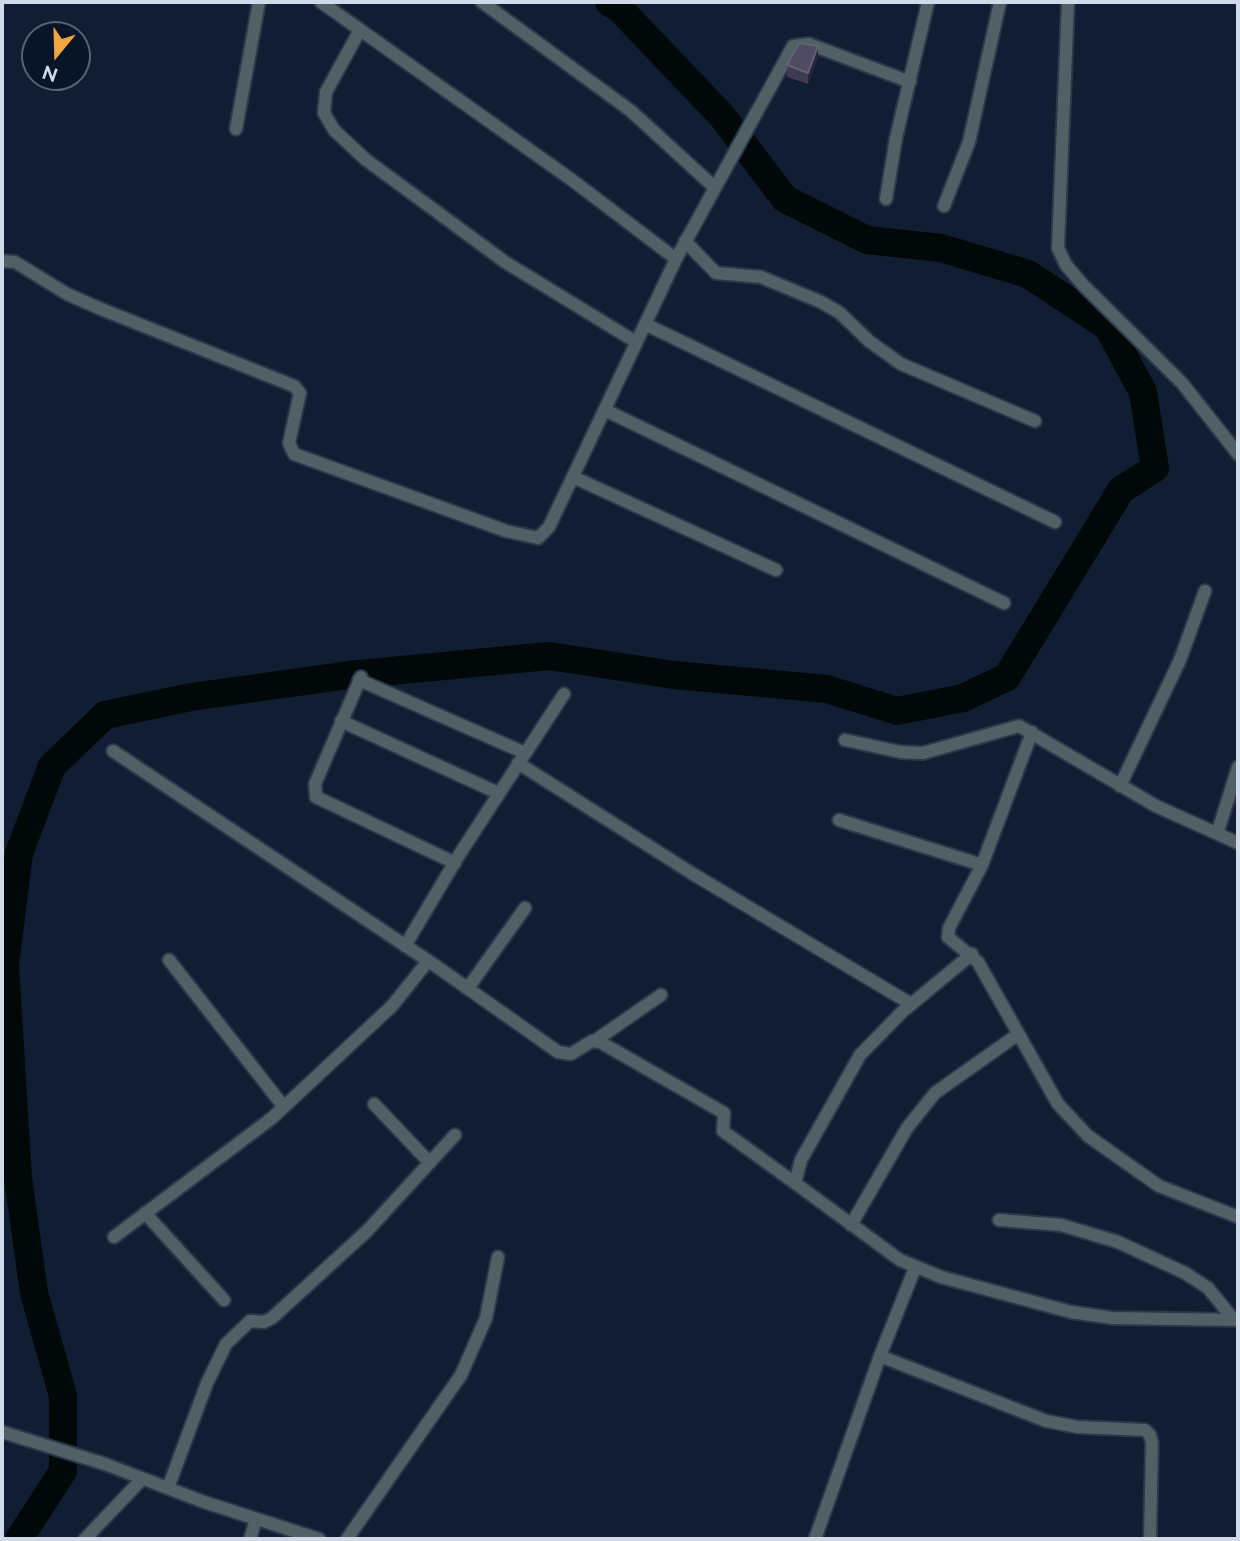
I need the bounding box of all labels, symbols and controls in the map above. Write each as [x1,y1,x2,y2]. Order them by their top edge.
north arrow [21,21,91,91]
text: N [39,61,60,87]

